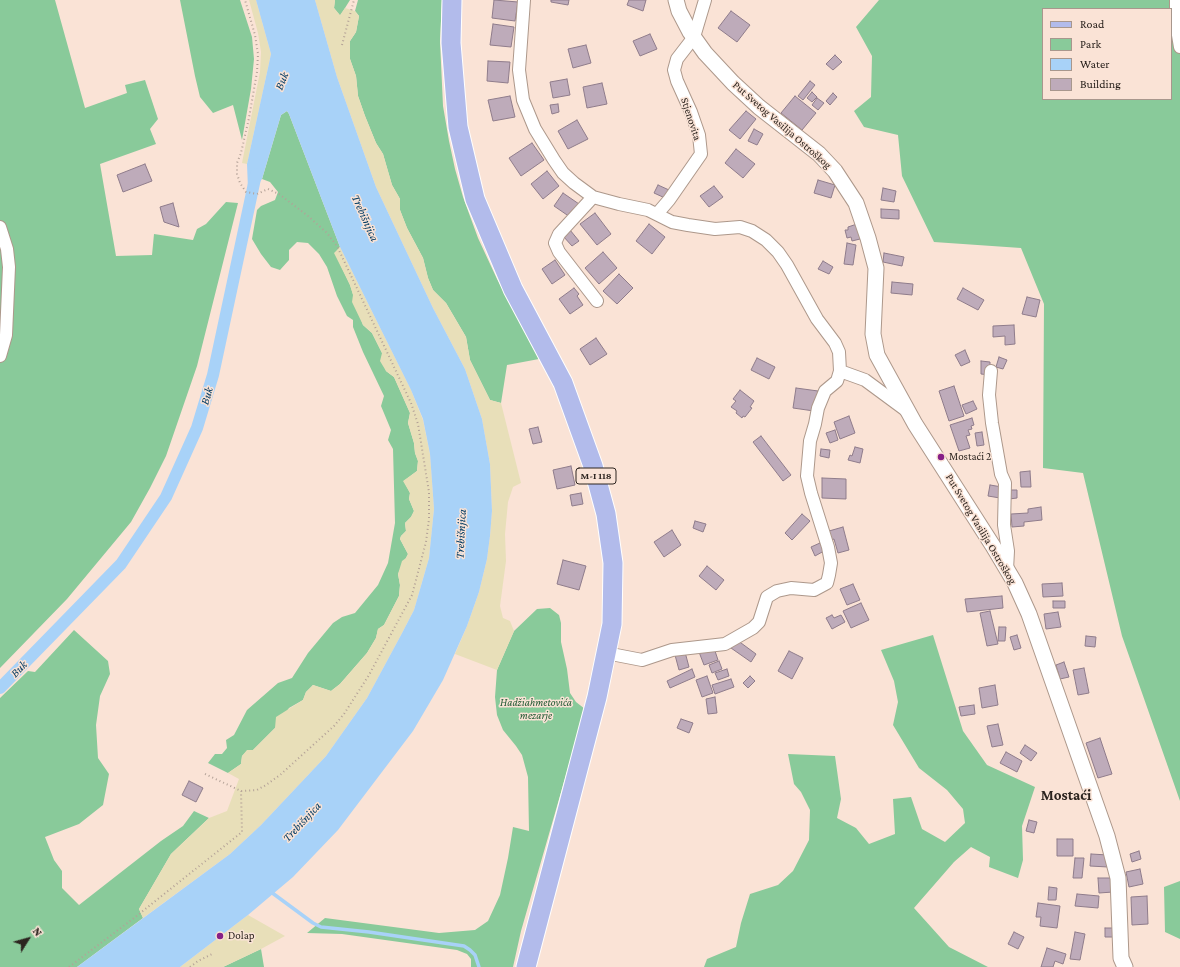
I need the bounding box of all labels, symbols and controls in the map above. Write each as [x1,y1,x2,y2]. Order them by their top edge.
legend [1042,8,1172,100]
text: Road [1080,17,1104,31]
text: Park [1080,37,1101,51]
text: Water [1080,57,1109,71]
water label: Buk [272,70,292,92]
text: Building [1080,77,1121,91]
street label: Put Svetog Vasilija Ostroškog [730,78,834,172]
street label: Stjenovita [678,96,704,142]
water label: Trebišnjica [348,192,382,244]
water label: Buk [198,385,216,407]
place label: Mostaći 2 [949,450,991,464]
marker: Mostaći 2 [936,452,946,462]
road number: M-I 118 [576,468,616,484]
street label: Put Svetog Vasilija Ostroškog [943,471,1019,587]
water label: Trebišnjica [453,509,469,559]
water label: Buk [8,658,30,680]
park label: Hadžiahmetovića mezarje [500,696,572,722]
district label: Mostaći [1041,786,1091,804]
water label: Trebišnjica [280,799,324,845]
north arrow [8,919,48,959]
text: N [31,925,45,938]
place label: Dolap [228,929,255,943]
marker: Dolap [215,931,225,941]

